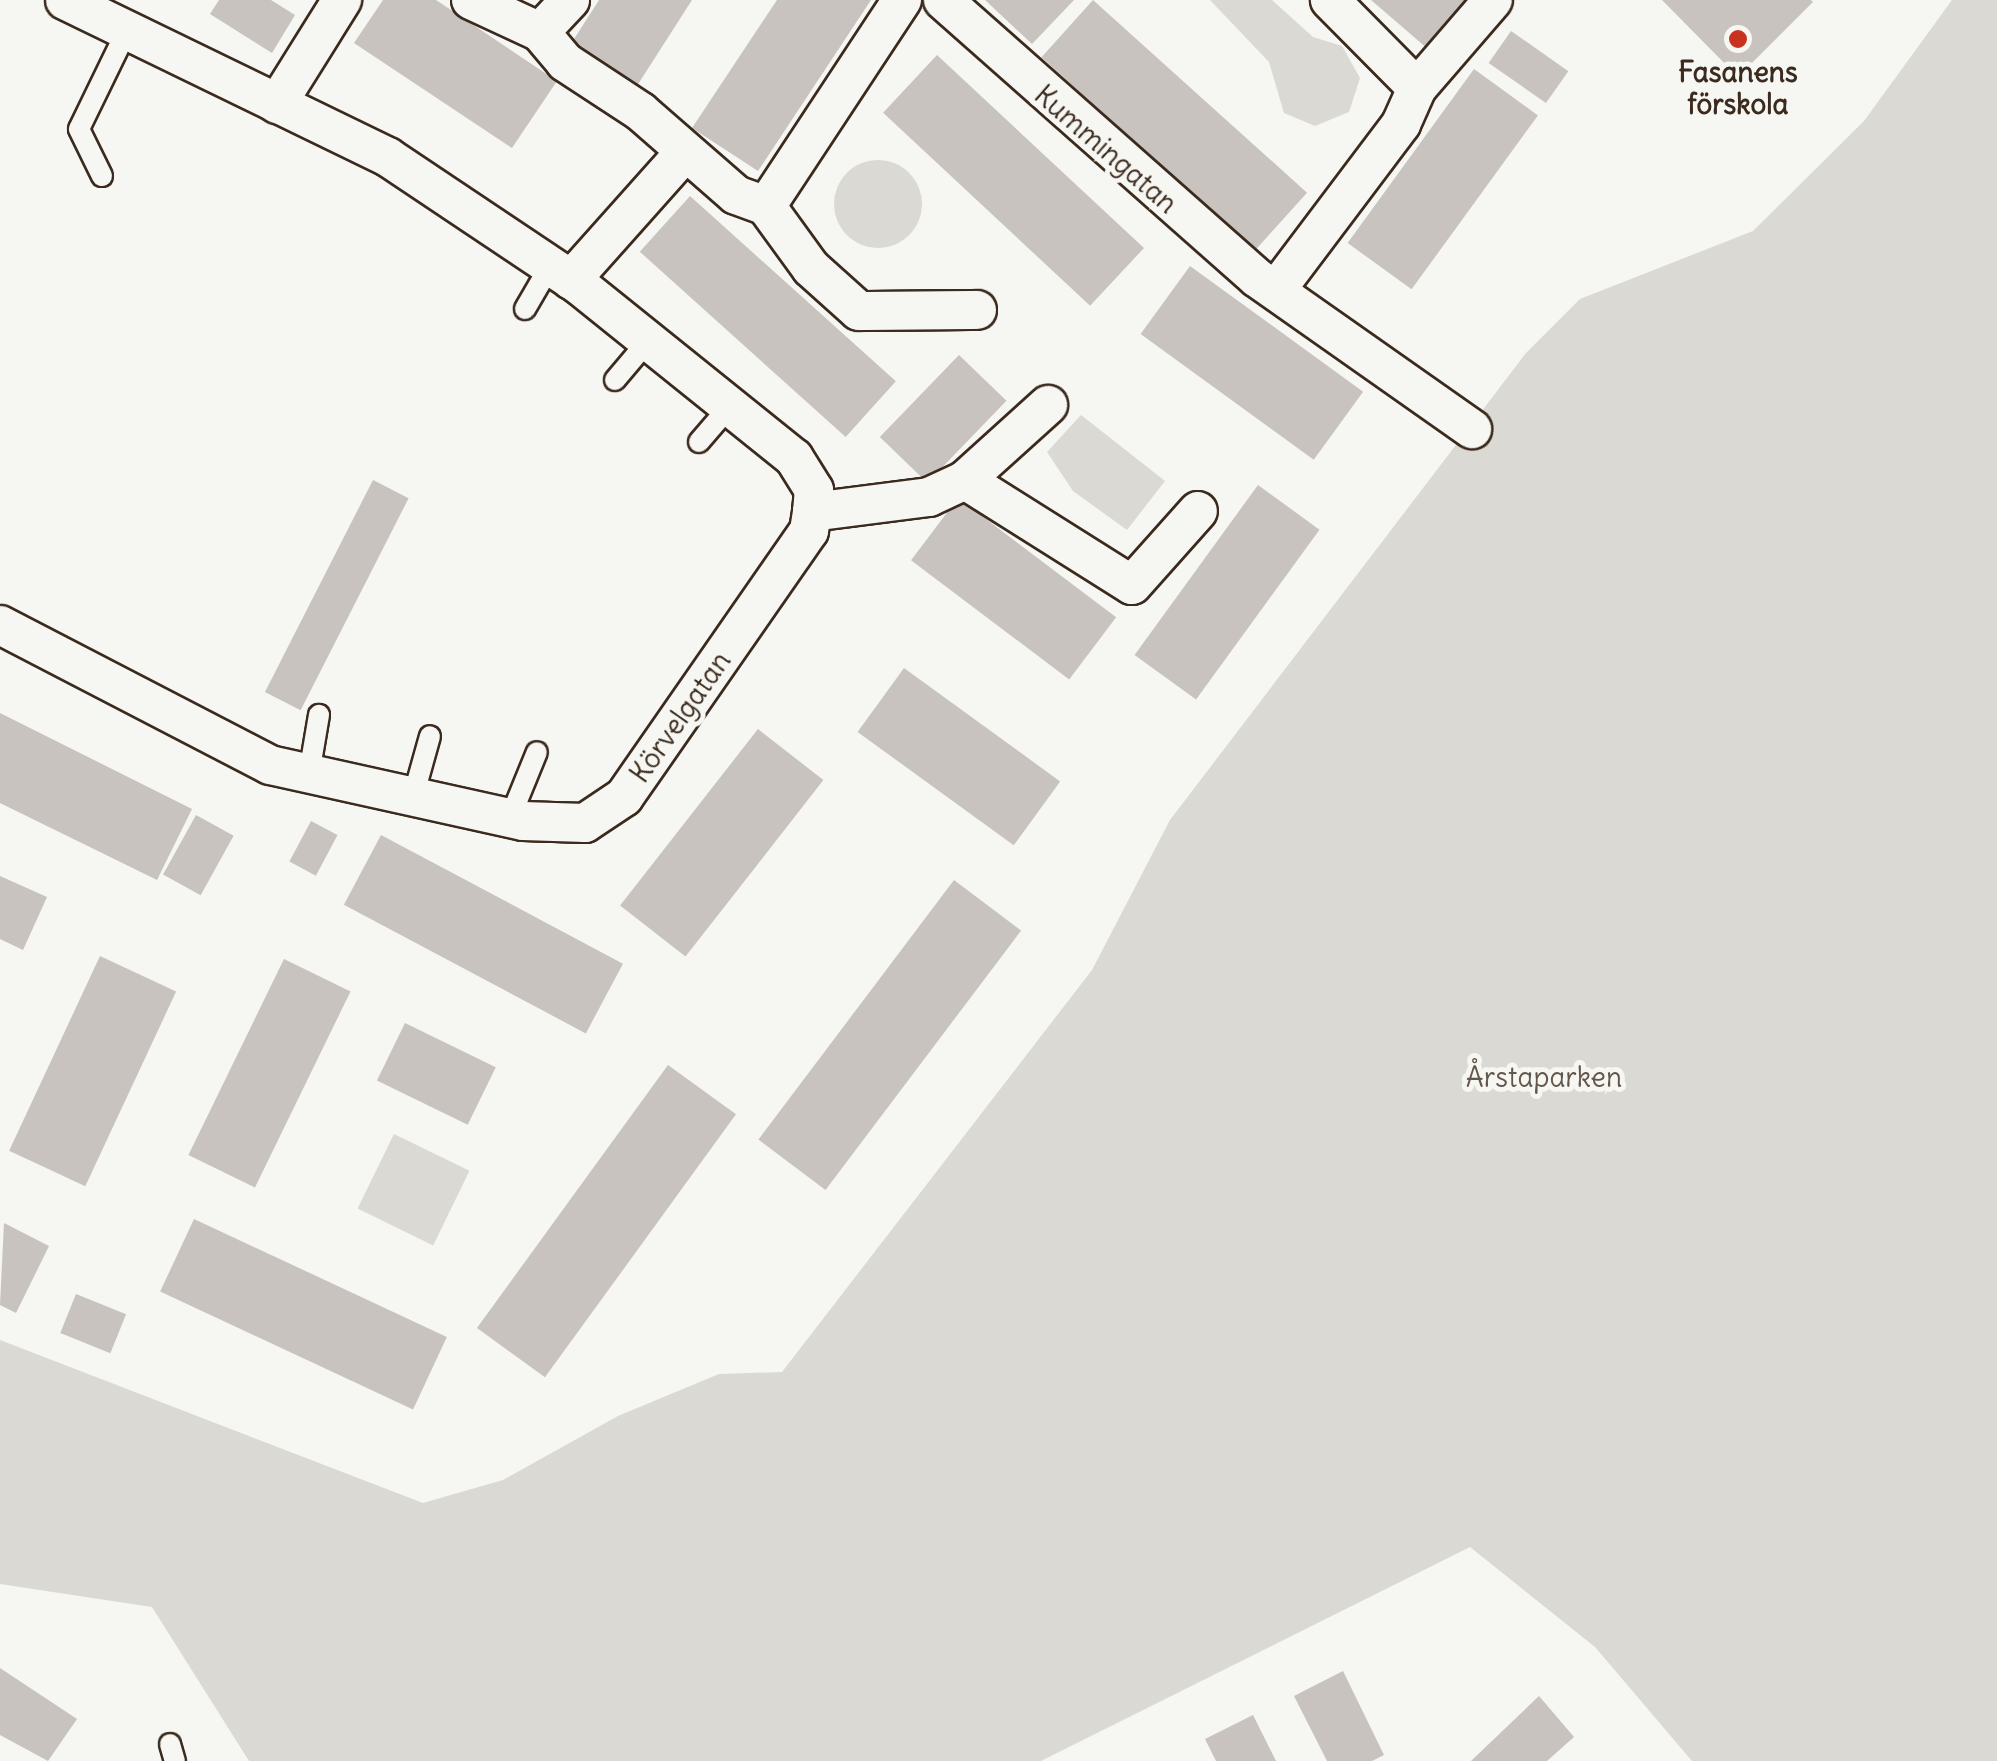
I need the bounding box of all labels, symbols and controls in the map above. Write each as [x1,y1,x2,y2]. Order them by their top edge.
marker: Fasanens förskola [1727,28,1749,50]
place label: Fasanens förskola [1678,55,1798,121]
street label: Kummingatan [1028,78,1184,220]
street label: Körvelgatan [623,645,737,789]
park label: Årstaparken [1466,1060,1622,1094]

